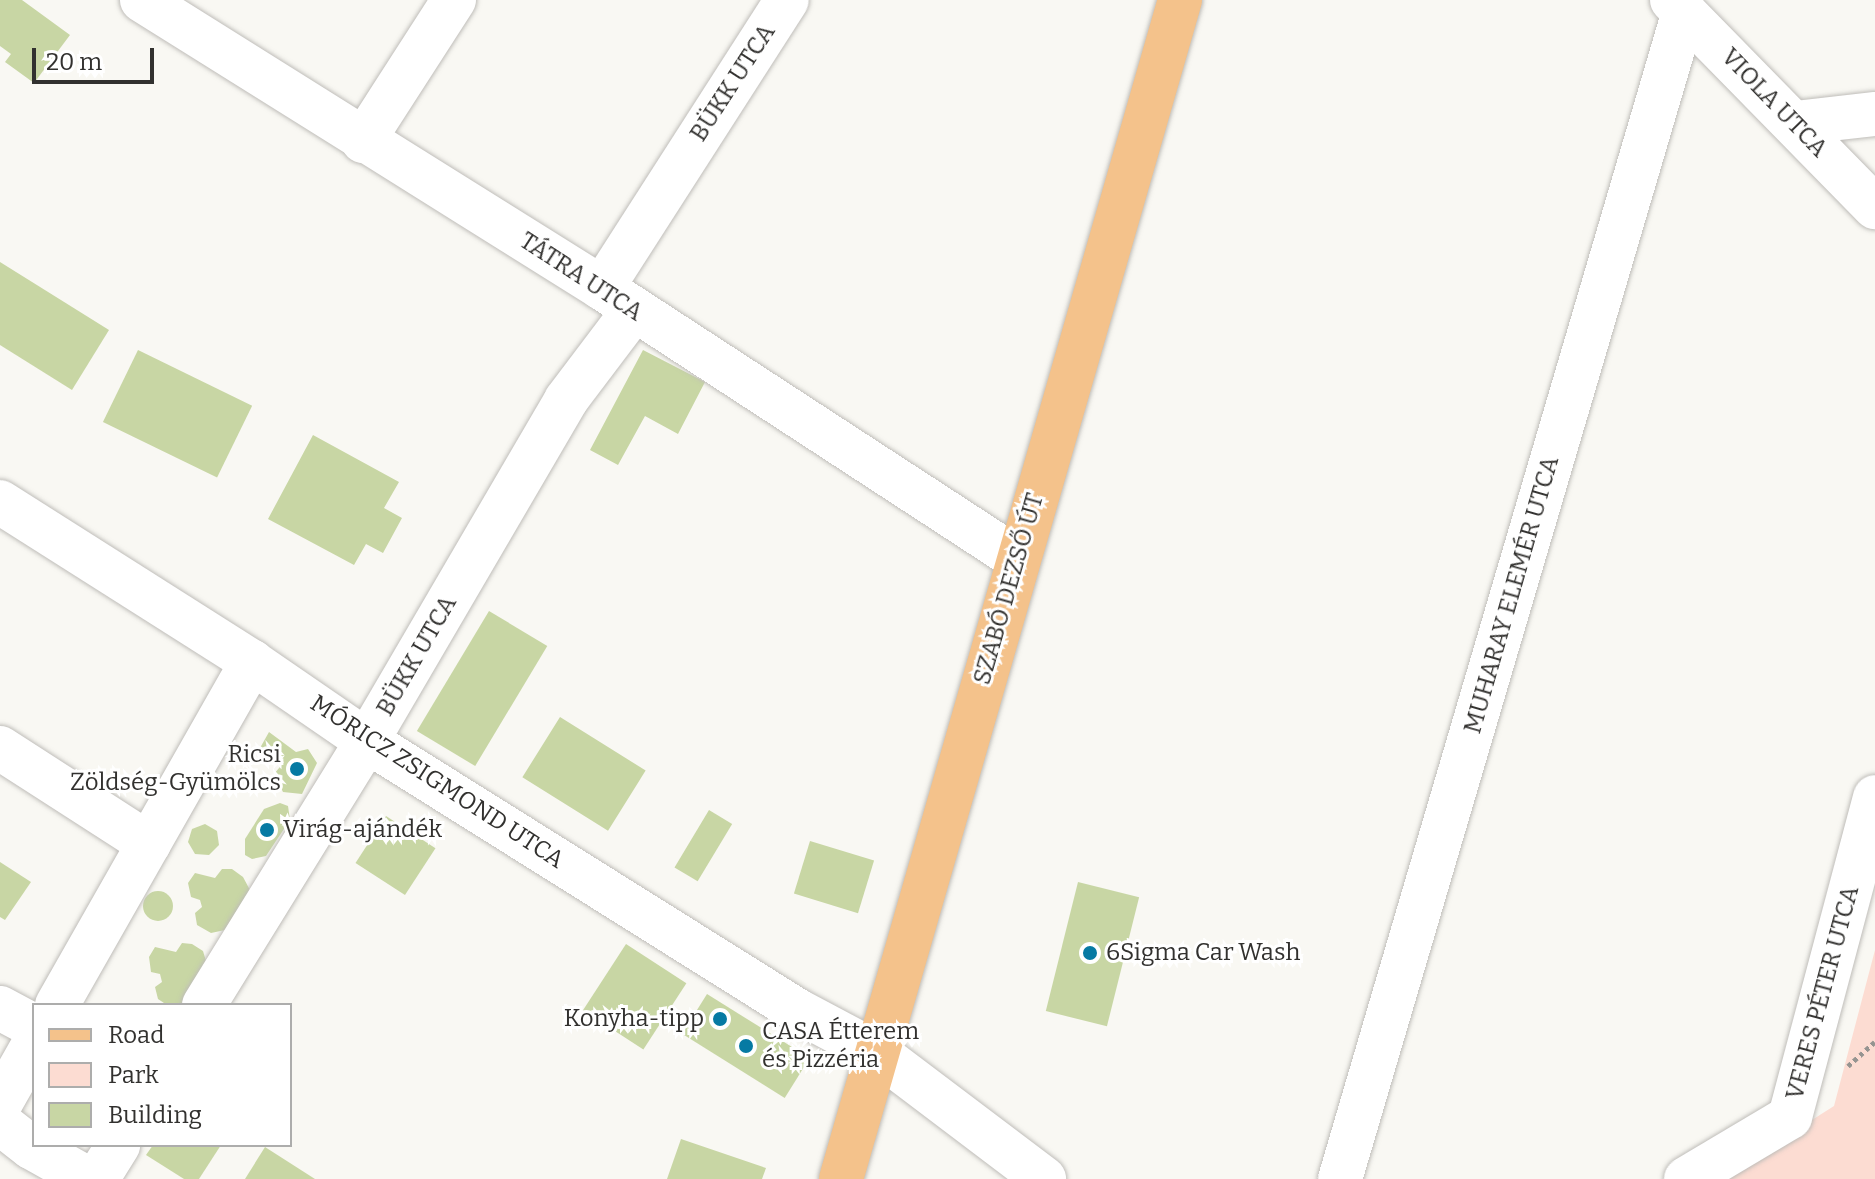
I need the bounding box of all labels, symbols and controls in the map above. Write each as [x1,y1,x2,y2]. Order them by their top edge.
street label: BÜKK UTCA [684,19,782,147]
scale bar [36,32,158,82]
street label: VIOLA UTCA [1715,43,1833,163]
text: 20 m [46,48,102,76]
street label: TÁTRA UTCA [514,227,648,327]
street label: MUHARAY ELEMÉR UTCA [1459,453,1565,737]
street label: SZABÓ DEZSŐ ÚT [968,490,1050,688]
street label: BÜKK UTCA [371,591,463,721]
street label: MÓRICZ ZSIGMOND UTCA [305,689,569,875]
place label: Ricsi Zöldség-Gyümölcs [70,741,281,797]
marker: Ricsi Zöldség-Gyümölcs [288,760,306,778]
place label: Virág-ajándék [283,816,442,844]
marker: Virág-ajándék [258,821,276,839]
street label: VERES PÉTER UTCA [1781,883,1865,1103]
place label: 6Sigma Car Wash [1106,939,1300,967]
marker: 6Sigma Car Wash [1081,944,1099,962]
legend [32,1003,292,1147]
place label: Konyha-tipp [564,1005,704,1033]
marker: Konyha-tipp [711,1010,729,1028]
place label: CASA Étterem és Pizzéria [762,1018,919,1074]
text: Road [108,1021,164,1049]
marker: CASA Étterem és Pizzéria [737,1037,755,1055]
text: Park [108,1061,159,1089]
text: Building [108,1101,202,1129]

